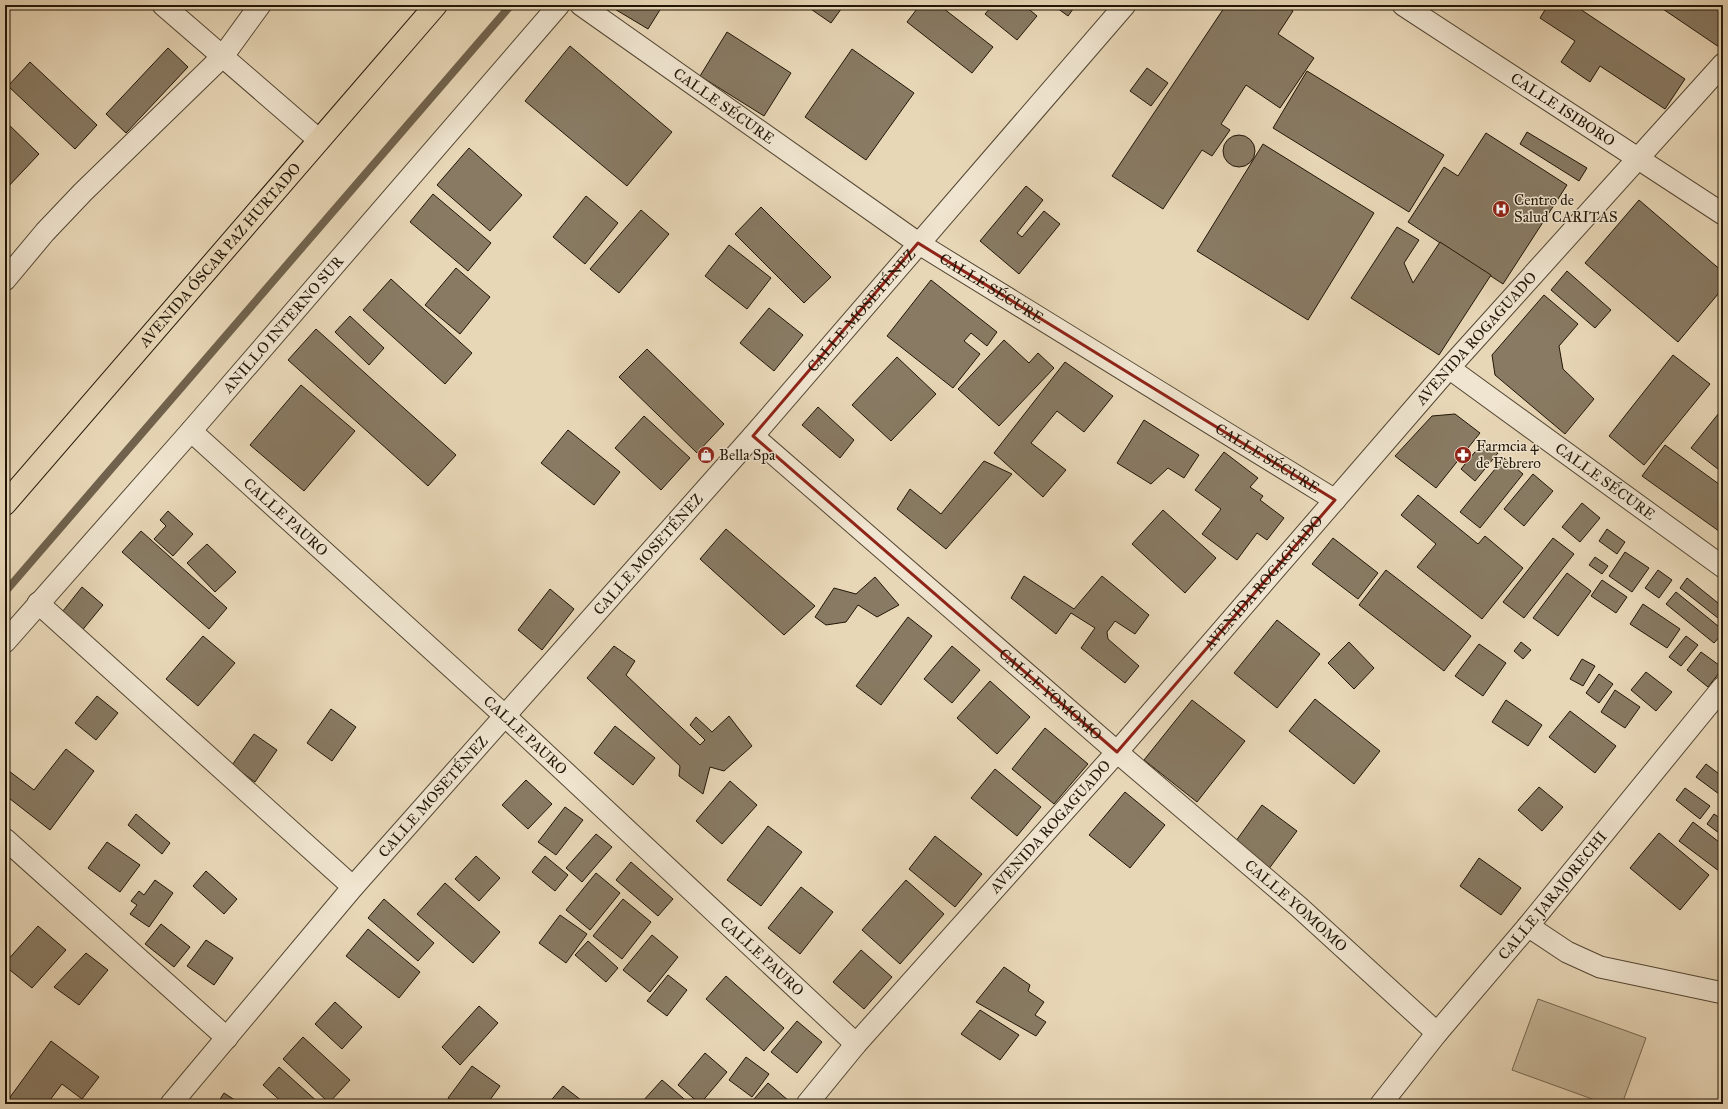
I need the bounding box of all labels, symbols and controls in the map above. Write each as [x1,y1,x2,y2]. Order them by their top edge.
street label: CALLE SÉCURE [670,64,778,148]
street label: CALLE ISIBORO [1507,69,1618,150]
street label: AVENIDA ÓSCAR PAZ HURTADO [135,159,305,352]
place label: Centro de Salud CARITAS [1514,191,1618,226]
hospital icon: Centro de Salud CARITAS [1491,199,1511,219]
street label: CALLE MOSETÉNEZ [803,245,919,376]
street label: CALLE SÉCURE [936,249,1047,327]
street label: ANILLO INTERNO SUR [218,252,347,397]
street label: AVENIDA ROGAGUADO [1412,268,1540,409]
street label: CALLE SÉCURE [1212,419,1323,497]
place label: Farmcia 4 de Febrero [1476,437,1541,472]
street label: CALLE SÉCURE [1552,439,1659,524]
shop icon: Bella Spa [696,445,716,465]
pharmacy icon: Farmcia 4 de Febrero [1453,445,1473,465]
place label: Bella Spa [719,446,776,464]
street label: CALLE PAURO [240,474,332,560]
street label: CALLE MOSETÉNEZ [589,490,707,619]
street label: AVENIDA ROGAGUADO [1200,512,1327,654]
street label: CALLE YOMOMO [995,645,1106,744]
street label: CALLE PAURO [480,692,571,778]
street label: CALLE MOSETÉNEZ [374,732,492,861]
street label: AVENIDA ROGAGUADO [985,756,1114,898]
street label: CALLE JARAJORECHI [1494,828,1611,963]
street label: CALLE YOMOMO [1241,856,1351,955]
street label: CALLE PAURO [717,913,808,1000]

